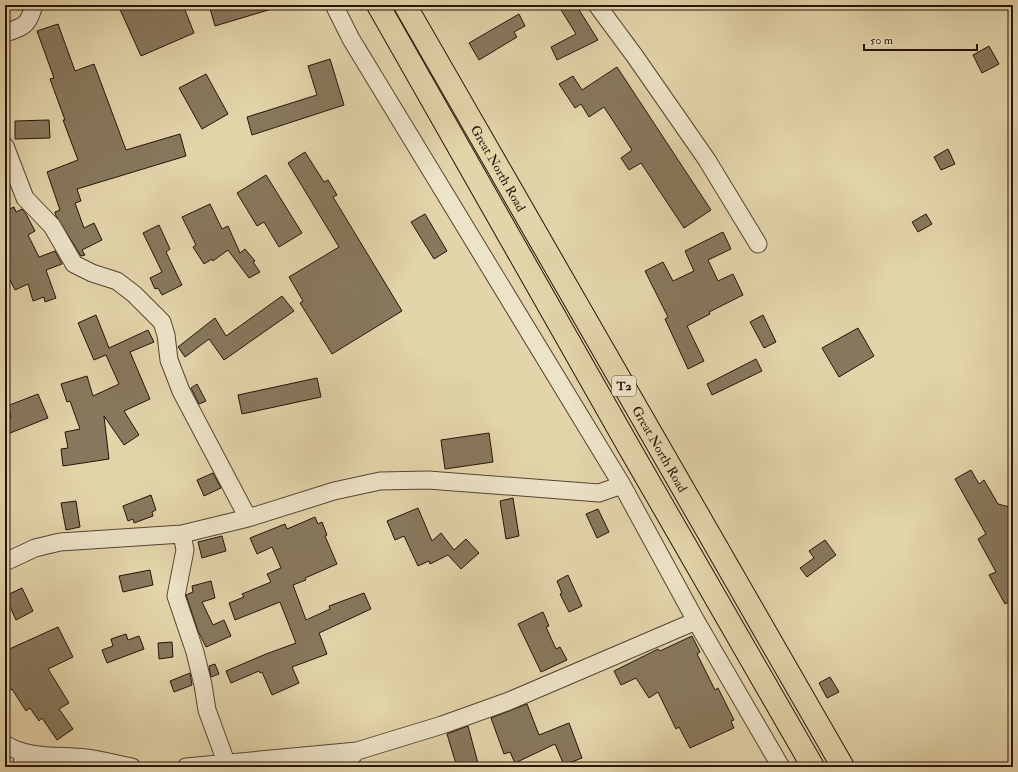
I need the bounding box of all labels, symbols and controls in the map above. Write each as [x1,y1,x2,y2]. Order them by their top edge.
scale bar [864,26,977,52]
text: 50 m [870,33,894,48]
street label: Great North Road [467,122,529,215]
road number: T2 [612,376,636,396]
street label: Great North Road [628,403,691,496]

